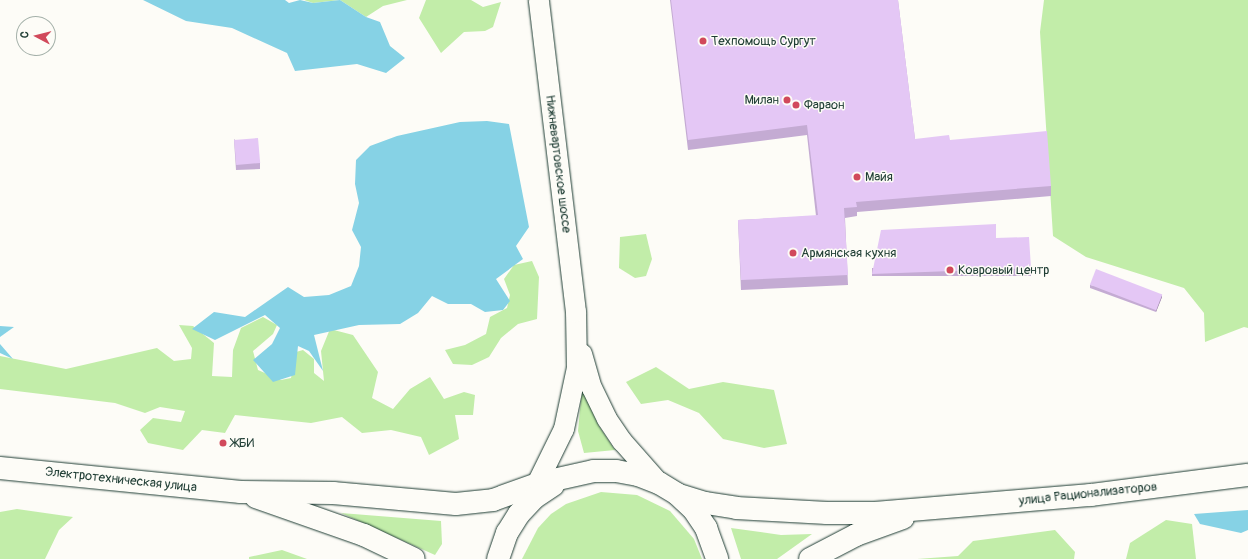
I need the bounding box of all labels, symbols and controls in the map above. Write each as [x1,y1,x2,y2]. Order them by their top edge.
north arrow [16,16,56,56]
text: С [18,30,31,39]
place label: Техпомощь Сургут [711,33,816,49]
marker: Техпомощь Сургут [698,36,708,46]
place label: Милан [744,92,779,108]
street label: Нижневартовское шоссе [542,94,574,234]
marker: Милан [782,95,792,105]
place label: Фараон [804,97,844,113]
marker: Фараон [791,100,801,110]
place label: Майя [865,169,893,185]
marker: Майя [852,172,862,182]
place label: Армянская кухня [801,245,896,261]
marker: Армянская кухня [788,248,798,258]
place label: Ковровый центр [958,262,1049,278]
marker: Ковровый центр [945,265,955,275]
place label: ЖБИ [231,435,254,451]
marker: ЖБИ [218,438,228,448]
street label: Электротехническая улица [44,464,198,496]
street label: улица Рационализаторов [1018,479,1158,509]

